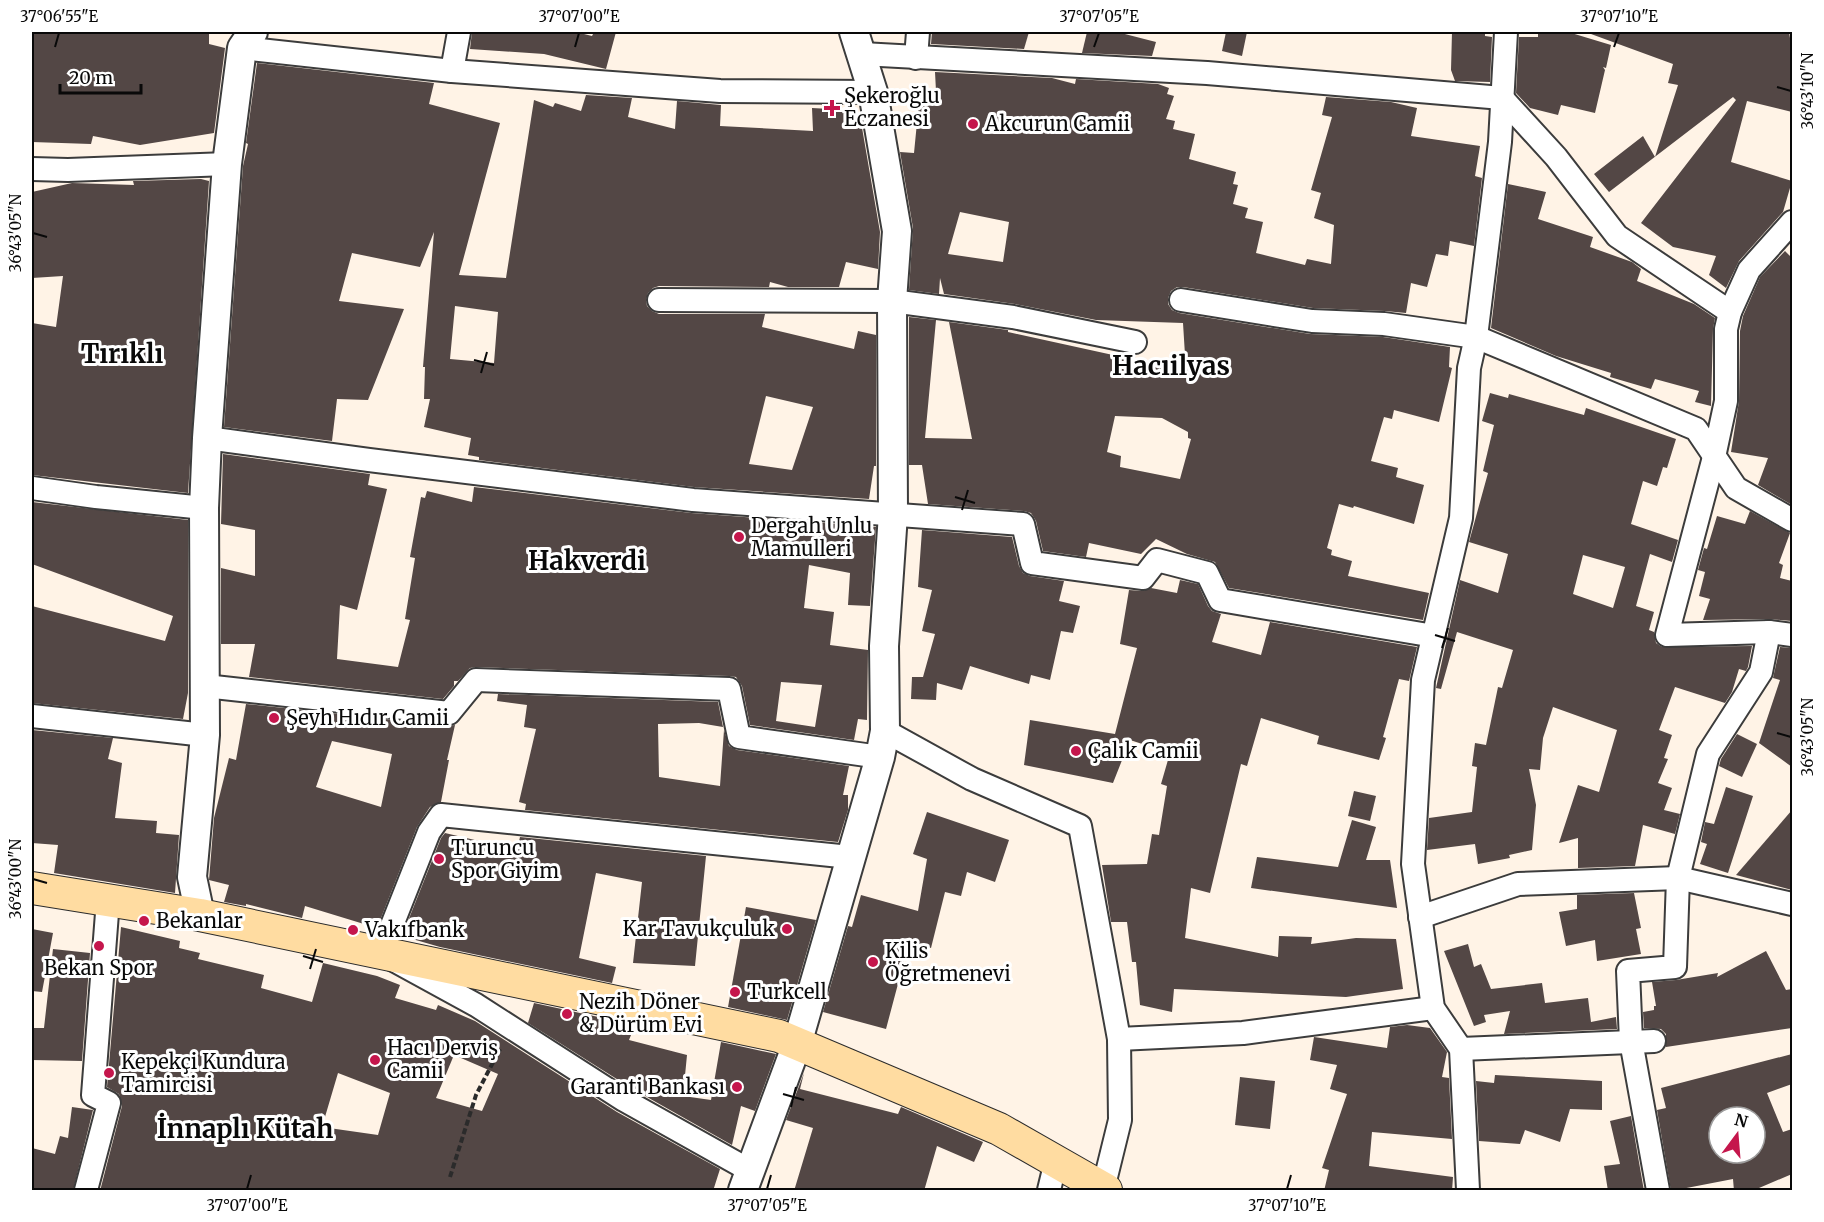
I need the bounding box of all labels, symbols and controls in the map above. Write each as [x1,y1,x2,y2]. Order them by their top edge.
text: 37°06'55"E [20,7,99,26]
text: 37°07'00"E [538,7,620,26]
text: 37°07'05"E [1059,7,1139,26]
text: 37°07'10"E [1580,7,1658,26]
text: 36°43'10"N [1798,52,1817,129]
scale bar [60,57,141,95]
text: 20 m [69,66,113,89]
place label: Şekeroğlu Eczanesi [844,83,940,131]
marker: Şekeroğlu Eczanesi [825,101,839,115]
place label: Akcurun Camii [984,111,1130,136]
marker: Akcurun Camii [966,117,980,131]
text: 36°43'05"N [6,193,25,272]
district label: Tırıklı [81,337,163,370]
district label: Hacıilyas [1112,349,1230,382]
place label: Dergah Unlu Mamulleri [751,513,872,561]
marker: Dergah Unlu Mamulleri [732,530,746,544]
district label: Hakverdi [528,544,646,577]
text: 36°43'05"N [1798,697,1817,776]
place label: Şeyh Hıdır Camii [286,705,449,730]
marker: Şeyh Hıdır Camii [267,711,281,725]
place label: Çalık Camii [1088,738,1199,763]
marker: Çalık Camii [1069,744,1083,758]
place label: Turuncu Spor Giyim [451,835,559,883]
text: 36°43'00"N [6,839,25,919]
marker: Turuncu Spor Giyim [432,852,446,866]
place label: Bekanlar [156,908,243,933]
marker: Bekanlar [137,914,151,928]
place label: Kar Tavukçuluk [622,916,775,941]
place label: Vakıfbank [364,917,465,942]
marker: Kar Tavukçuluk [780,922,794,936]
marker: Vakıfbank [346,923,360,937]
place label: Kilis Öğretmenevi [885,938,1011,986]
marker: Bekan Spor [92,939,106,953]
place label: Bekan Spor [44,955,154,980]
marker: Kilis Öğretmenevi [866,955,880,969]
place label: Turkcell [747,979,827,1004]
marker: Turkcell [728,985,742,999]
place label: Nezih Döner & Dürüm Evi [579,989,703,1037]
marker: Nezih Döner & Dürüm Evi [560,1007,574,1021]
place label: Hacı Derviş Camii [387,1035,498,1083]
place label: Kepekçi Kundura Tamircisi [121,1049,286,1097]
marker: Hacı Derviş Camii [368,1053,382,1067]
marker: Kepekçi Kundura Tamircisi [102,1066,116,1080]
place label: Garanti Bankası [571,1074,725,1099]
marker: Garanti Bankası [730,1080,744,1094]
north arrow [1707,1105,1767,1165]
text: N [1732,1109,1750,1132]
district label: İnnaplı Kütah [157,1112,333,1145]
text: 37°07'00"E [206,1196,288,1215]
text: 37°07'05"E [727,1196,807,1215]
text: 37°07'10"E [1248,1196,1326,1215]

